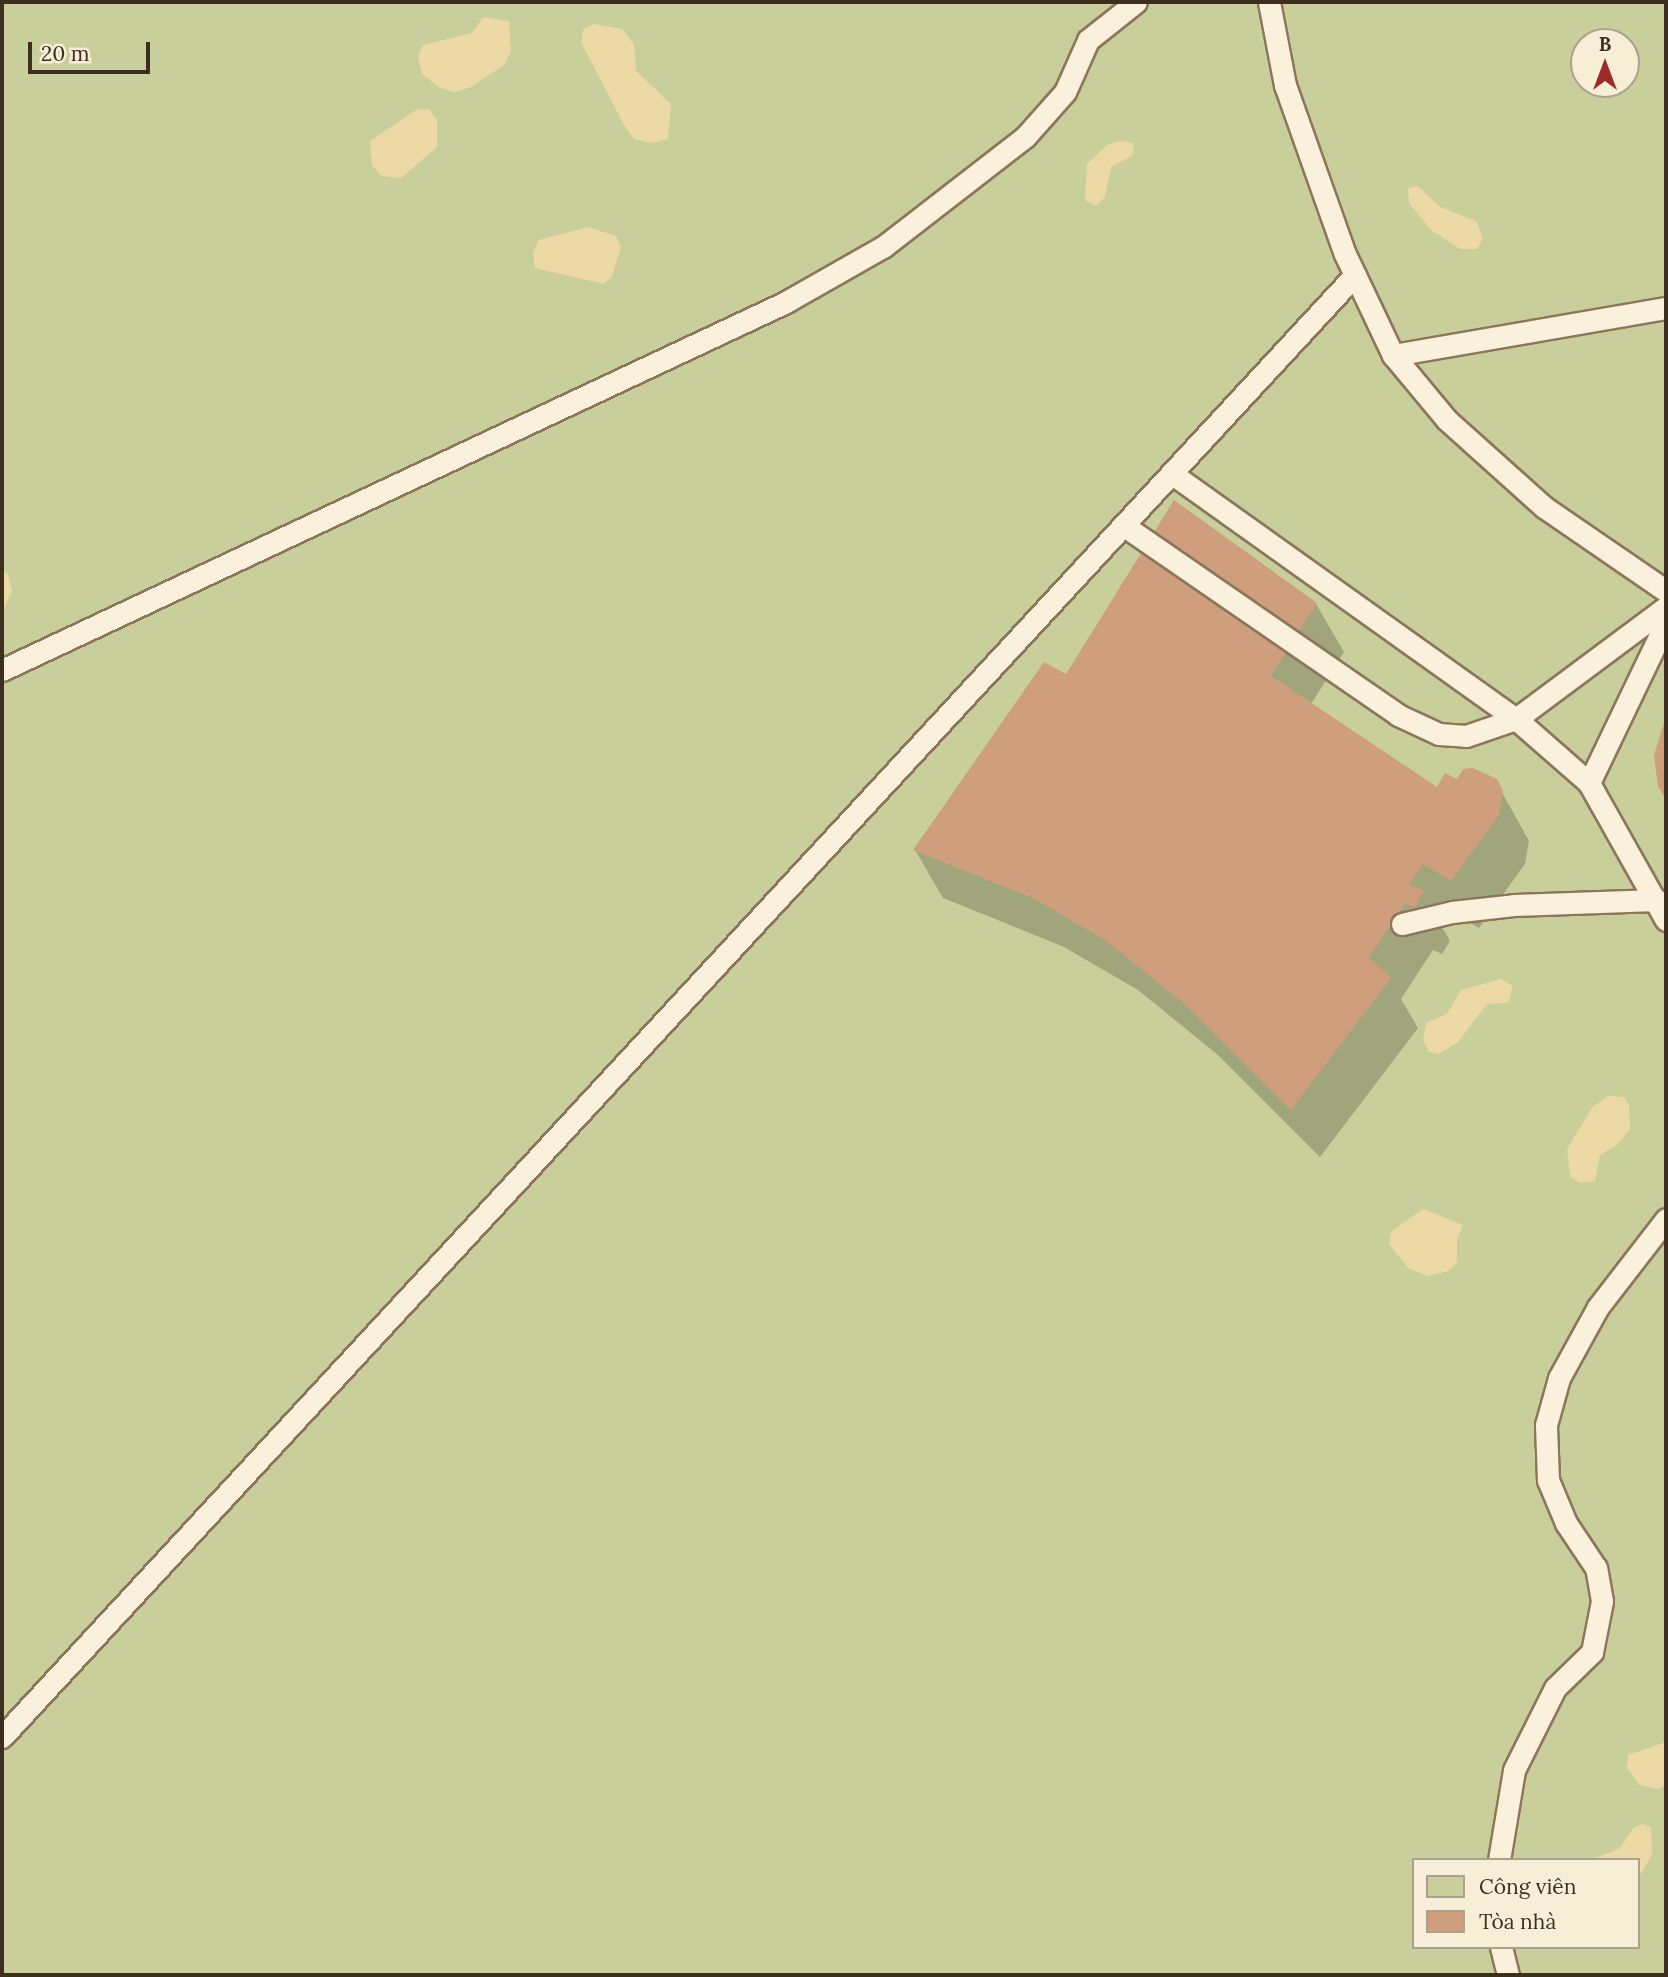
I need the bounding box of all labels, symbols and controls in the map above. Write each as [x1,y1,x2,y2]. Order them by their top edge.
scale bar [32,28,154,72]
north arrow [1570,28,1640,98]
text: B [1599,32,1611,56]
text: 20 m [41,40,90,67]
legend [1412,1858,1640,1949]
text: Công viên [1479,1873,1576,1900]
text: Tòa nhà [1479,1908,1556,1935]

